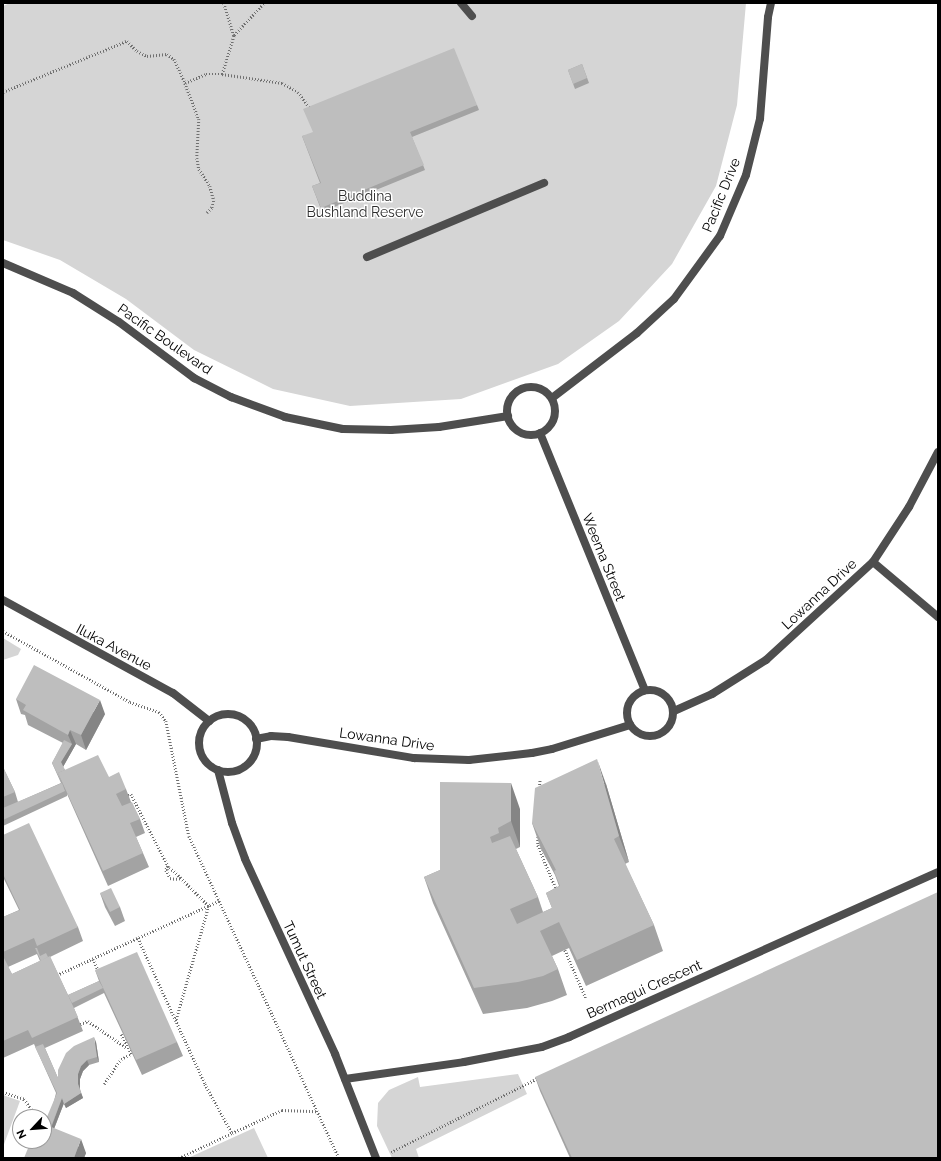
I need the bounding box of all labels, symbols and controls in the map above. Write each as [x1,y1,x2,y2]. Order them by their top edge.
street label: Pacific Drive [698,155,744,235]
park label: Buddina Bushland Reserve [307,188,423,220]
street label: Pacific Boulevard [115,300,215,378]
street label: Weema Street [579,511,629,603]
street label: Lowanna Drive [778,555,860,633]
street label: Iluka Avenue [73,620,155,674]
street label: Lowanna Drive [338,724,436,754]
street label: Tumut Street [280,918,330,1002]
street label: Bermagui Crescent [584,956,704,1022]
north arrow [12,1109,52,1149]
text: N [14,1127,29,1141]

